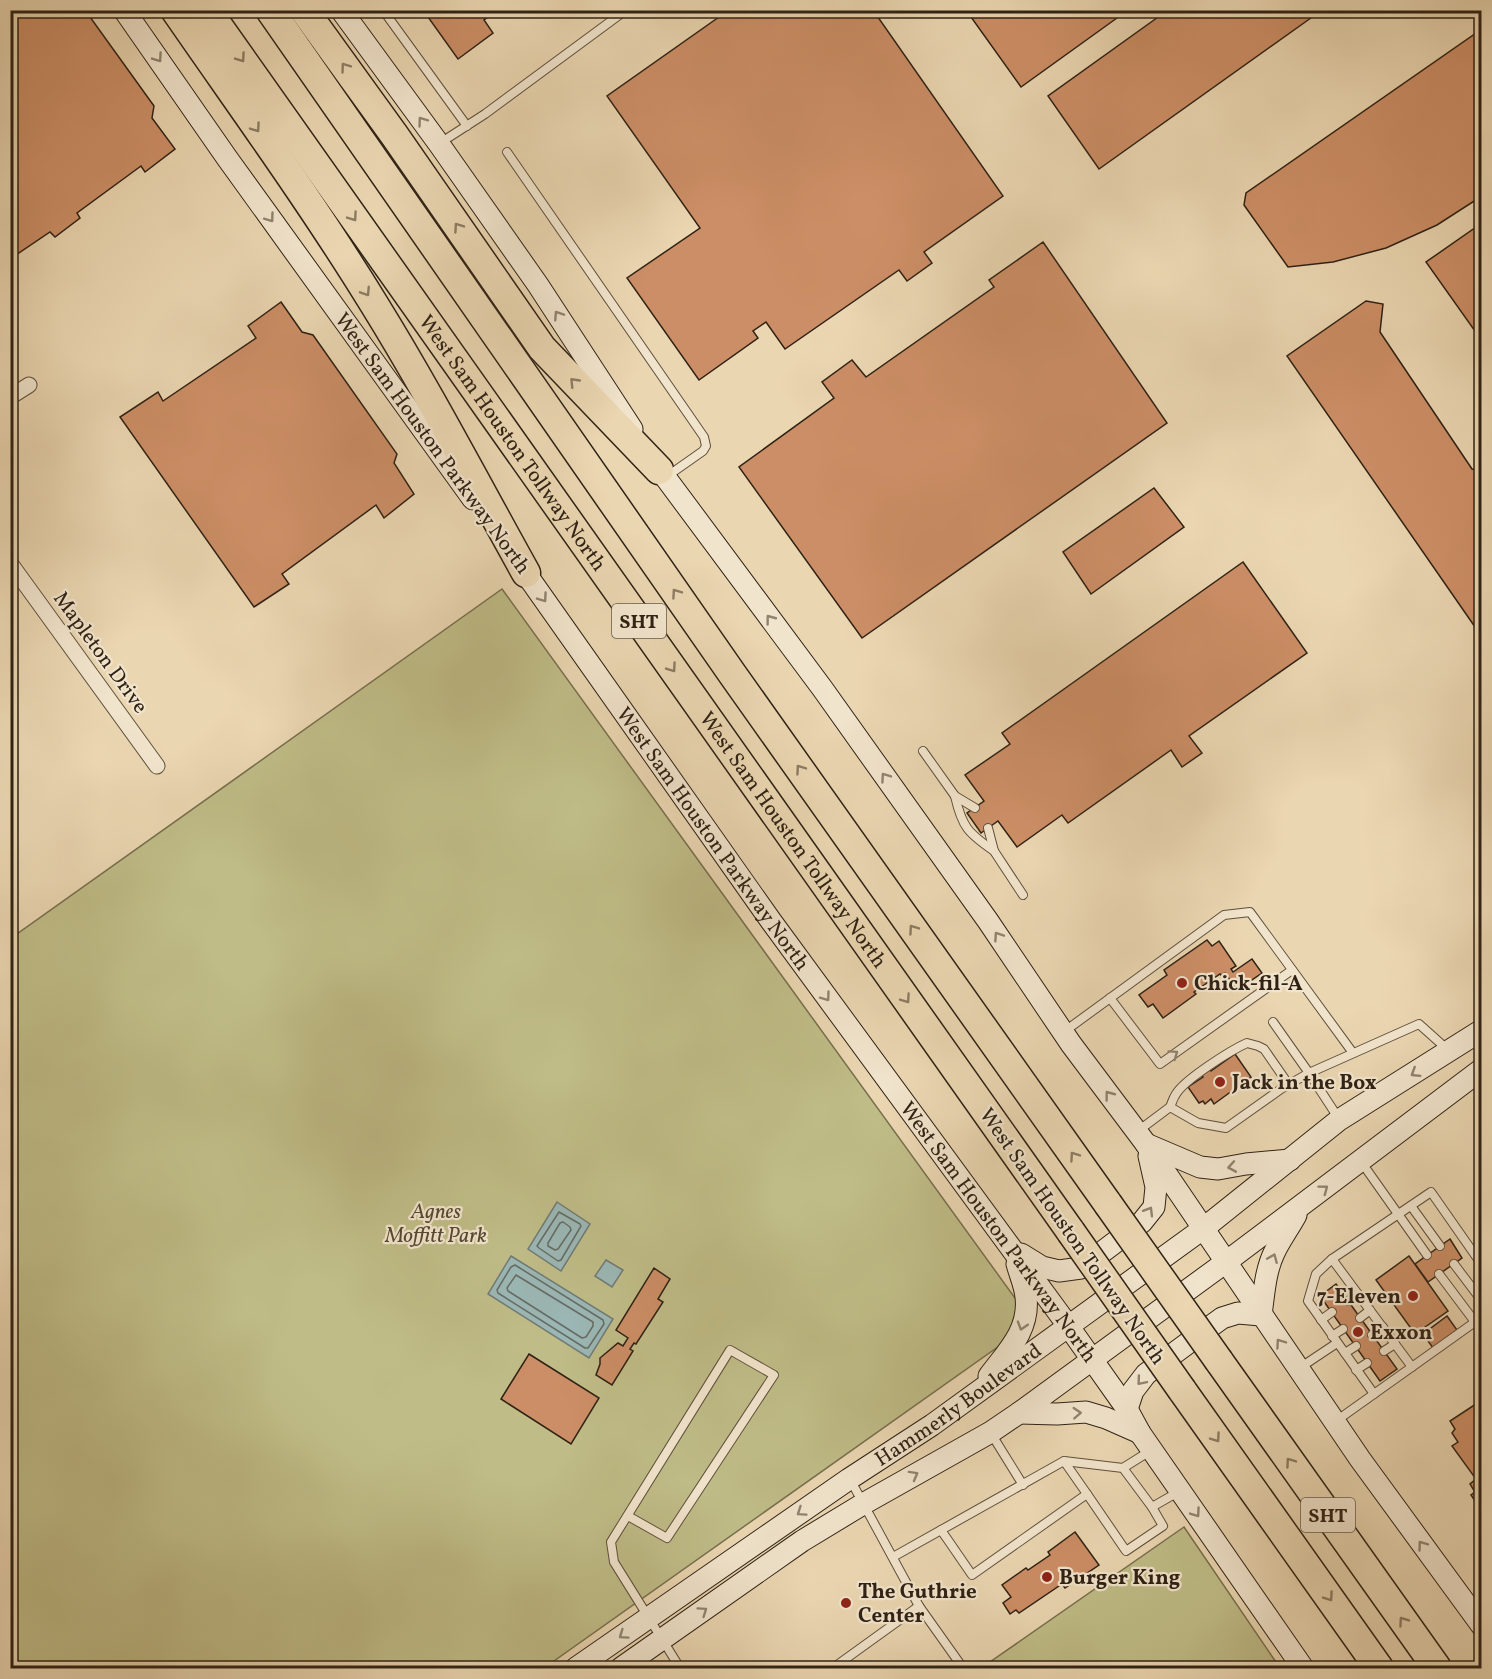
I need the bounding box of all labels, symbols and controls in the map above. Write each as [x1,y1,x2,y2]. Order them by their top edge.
one-way arrow [151,52,162,63]
one-way arrow [234,52,245,63]
one-way arrow [341,63,352,74]
one-way arrow [418,117,429,128]
one-way arrow [249,121,260,132]
one-way arrow [263,211,274,222]
one-way arrow [346,211,357,222]
one-way arrow [454,222,465,233]
one-way arrow [359,286,371,296]
street label: West Sam Houston Parkway North [327,307,537,581]
street label: West Sam Houston Tollway North [411,309,613,578]
one-way arrow [554,311,565,322]
one-way arrow [571,379,582,390]
street label: Mapleton Drive [46,586,154,720]
one-way arrow [672,588,683,599]
one-way arrow [536,591,547,602]
road number: SHT [612,604,666,638]
one-way arrow [766,614,777,625]
one-way arrow [665,662,676,673]
street label: West Sam Houston Parkway North [608,702,816,977]
street label: West Sam Houston Tollway North [692,706,893,975]
one-way arrow [796,765,807,776]
one-way arrow [881,772,892,783]
one-way arrow [909,924,920,935]
one-way arrow [994,931,1005,942]
place label: Chick-fil-A [1194,970,1303,999]
marker: Chick-fil-A [1175,976,1189,990]
one-way arrow [819,990,830,1001]
one-way arrow [899,992,910,1003]
one-way arrow [1168,1050,1179,1061]
one-way arrow [1410,1065,1421,1076]
place label: Jack in the Box [1231,1069,1377,1098]
marker: Jack in the Box [1213,1075,1227,1089]
one-way arrow [1106,1091,1117,1102]
street label: West Sam Houston Parkway North [892,1096,1103,1369]
street label: West Sam Houston Tollway North [972,1102,1172,1371]
one-way arrow [1070,1152,1081,1163]
one-way arrow [1228,1160,1237,1172]
one-way arrow [1317,1186,1328,1197]
park label: Agnes Moffitt Park [384,1198,487,1251]
one-way arrow [1142,1206,1153,1217]
one-way arrow [1266,1253,1278,1264]
place label: 7-Eleven [1317,1283,1401,1312]
marker: 7-Eleven [1406,1289,1420,1303]
place label: Exxon [1370,1319,1432,1348]
one-way arrow [1017,1320,1029,1331]
marker: Exxon [1351,1325,1365,1339]
street label: Hammerly Boulevard [870,1337,1048,1474]
one-way arrow [1276,1338,1287,1349]
one-way arrow [1137,1374,1148,1385]
one-way arrow [1073,1407,1082,1420]
one-way arrow [1209,1432,1220,1443]
one-way arrow [1286,1457,1297,1468]
one-way arrow [908,1471,918,1482]
road number: SHT [1301,1498,1355,1532]
one-way arrow [797,1505,808,1516]
one-way arrow [1189,1507,1200,1518]
one-way arrow [1418,1540,1429,1551]
place label: Burger King [1059,1564,1180,1593]
marker: Burger King [1040,1570,1054,1584]
place label: The Guthrie Center [858,1578,977,1631]
one-way arrow [1322,1591,1333,1602]
marker: The Guthrie Center [839,1596,853,1610]
one-way arrow [696,1607,707,1618]
one-way arrow [1399,1616,1410,1627]
one-way arrow [619,1628,630,1639]

